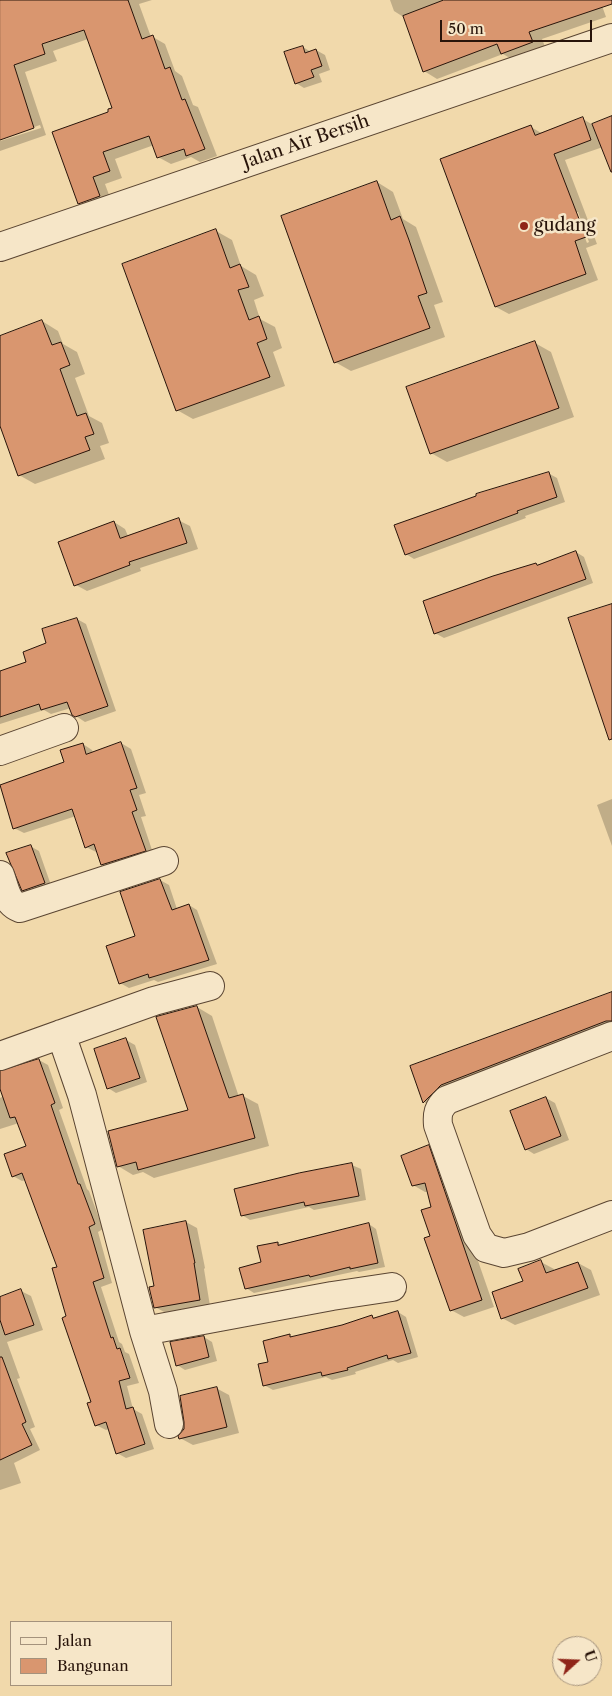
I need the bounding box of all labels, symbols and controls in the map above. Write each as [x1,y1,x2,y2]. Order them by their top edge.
scale bar [442,10,594,42]
text: 50 m [448,19,484,38]
street label: Jalan Air Bersih [240,110,372,174]
place label: gudang [534,215,596,237]
marker: gudang [518,220,530,232]
legend [10,1621,172,1686]
text: Jalan [57,1631,92,1650]
north arrow [552,1636,602,1686]
text: U [580,1648,601,1665]
text: Bangunan [57,1656,129,1675]

